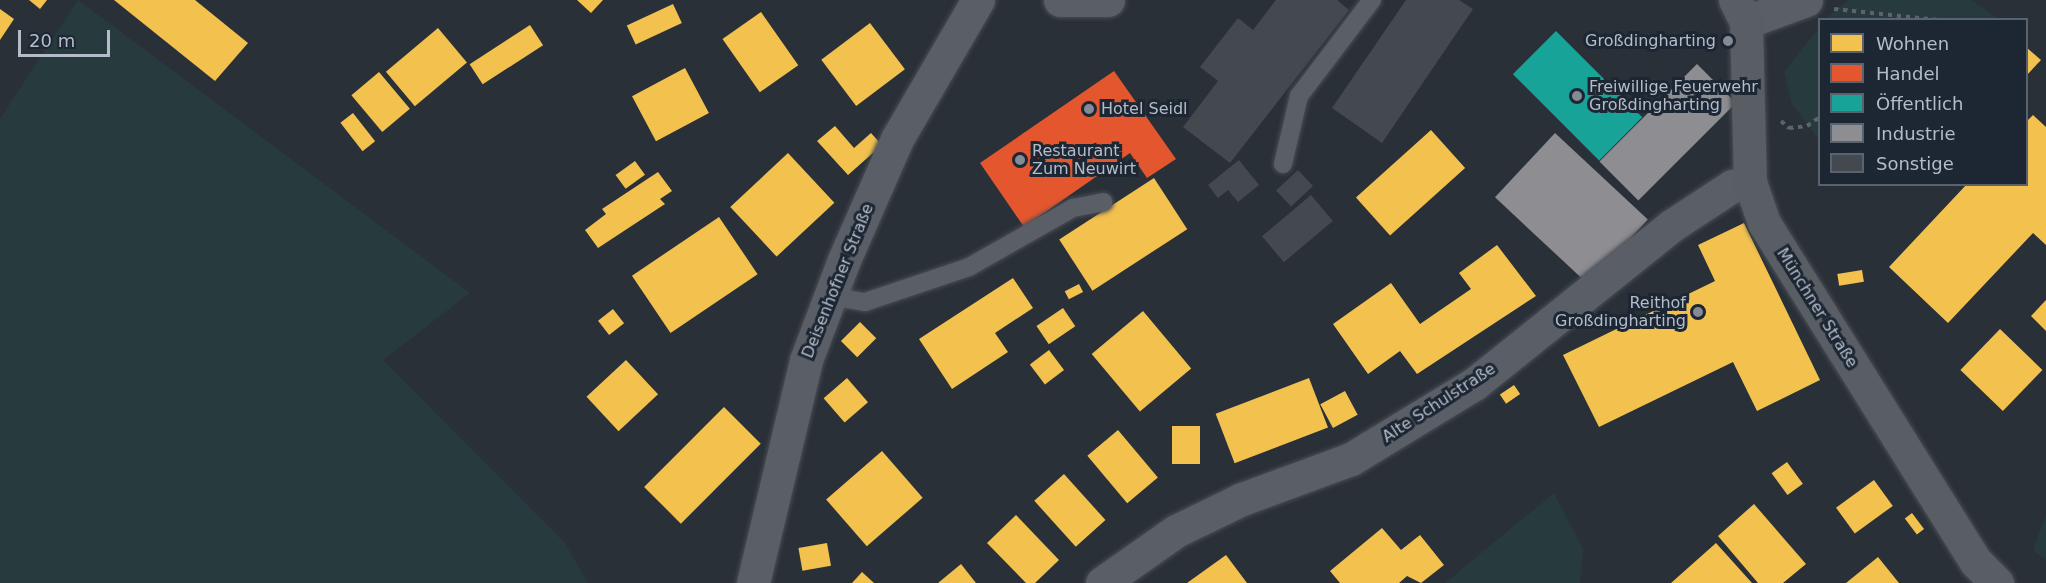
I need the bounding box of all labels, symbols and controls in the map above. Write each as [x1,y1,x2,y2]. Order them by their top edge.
scale bar [21,18,112,56]
legend [1818,18,2028,186]
text: 20 m [29,30,75,51]
place label: Großdingharting [1585,31,1716,51]
text: Wohnen [1876,33,1949,54]
marker: Großdingharting [1721,34,1735,48]
text: Handel [1876,63,1939,84]
place label: Freiwillige Feuerwehr Großdingharting [1589,77,1758,115]
marker: Freiwillige Feuerwehr Großdingharting [1570,89,1584,103]
text: Öffentlich [1876,93,1963,114]
place label: Hotel Seidl [1101,99,1188,119]
marker: Hotel Seidl [1082,102,1096,116]
text: Industrie [1876,123,1955,144]
place label: Restaurant Zum Neuwirt [1032,141,1136,179]
marker: Restaurant Zum Neuwirt [1013,153,1027,167]
text: Sonstige [1876,153,1954,174]
street label: Deisenhofner Straße [798,201,878,361]
street label: Münchner Straße [1772,245,1862,371]
place label: Reithof Großdingharting [1555,293,1686,331]
marker: Reithof Großdingharting [1691,305,1705,319]
street label: Alte Schulstraße [1379,359,1499,447]

